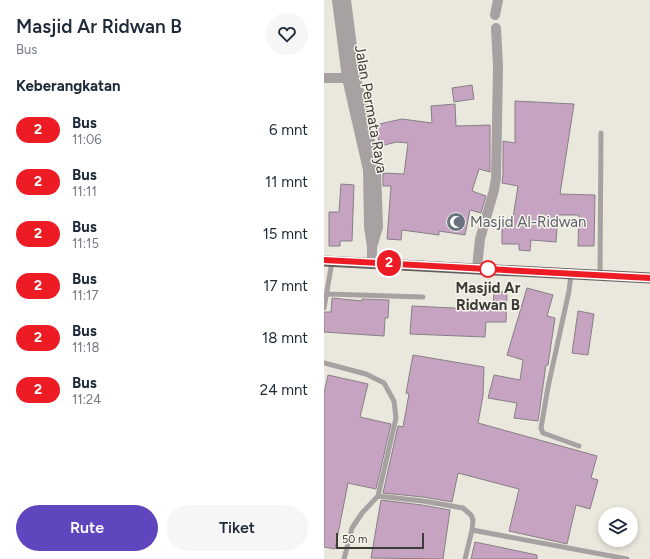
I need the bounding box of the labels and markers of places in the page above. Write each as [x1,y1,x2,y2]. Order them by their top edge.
mosque icon: Masjid Al-Ridwan [445,211,467,233]
place label: Masjid Al-Ridwan [470,213,586,231]
marker: Masjid Ar Ridwan B [479,260,497,278]
place label: Masjid Ar Ridwan B [455,279,521,314]

